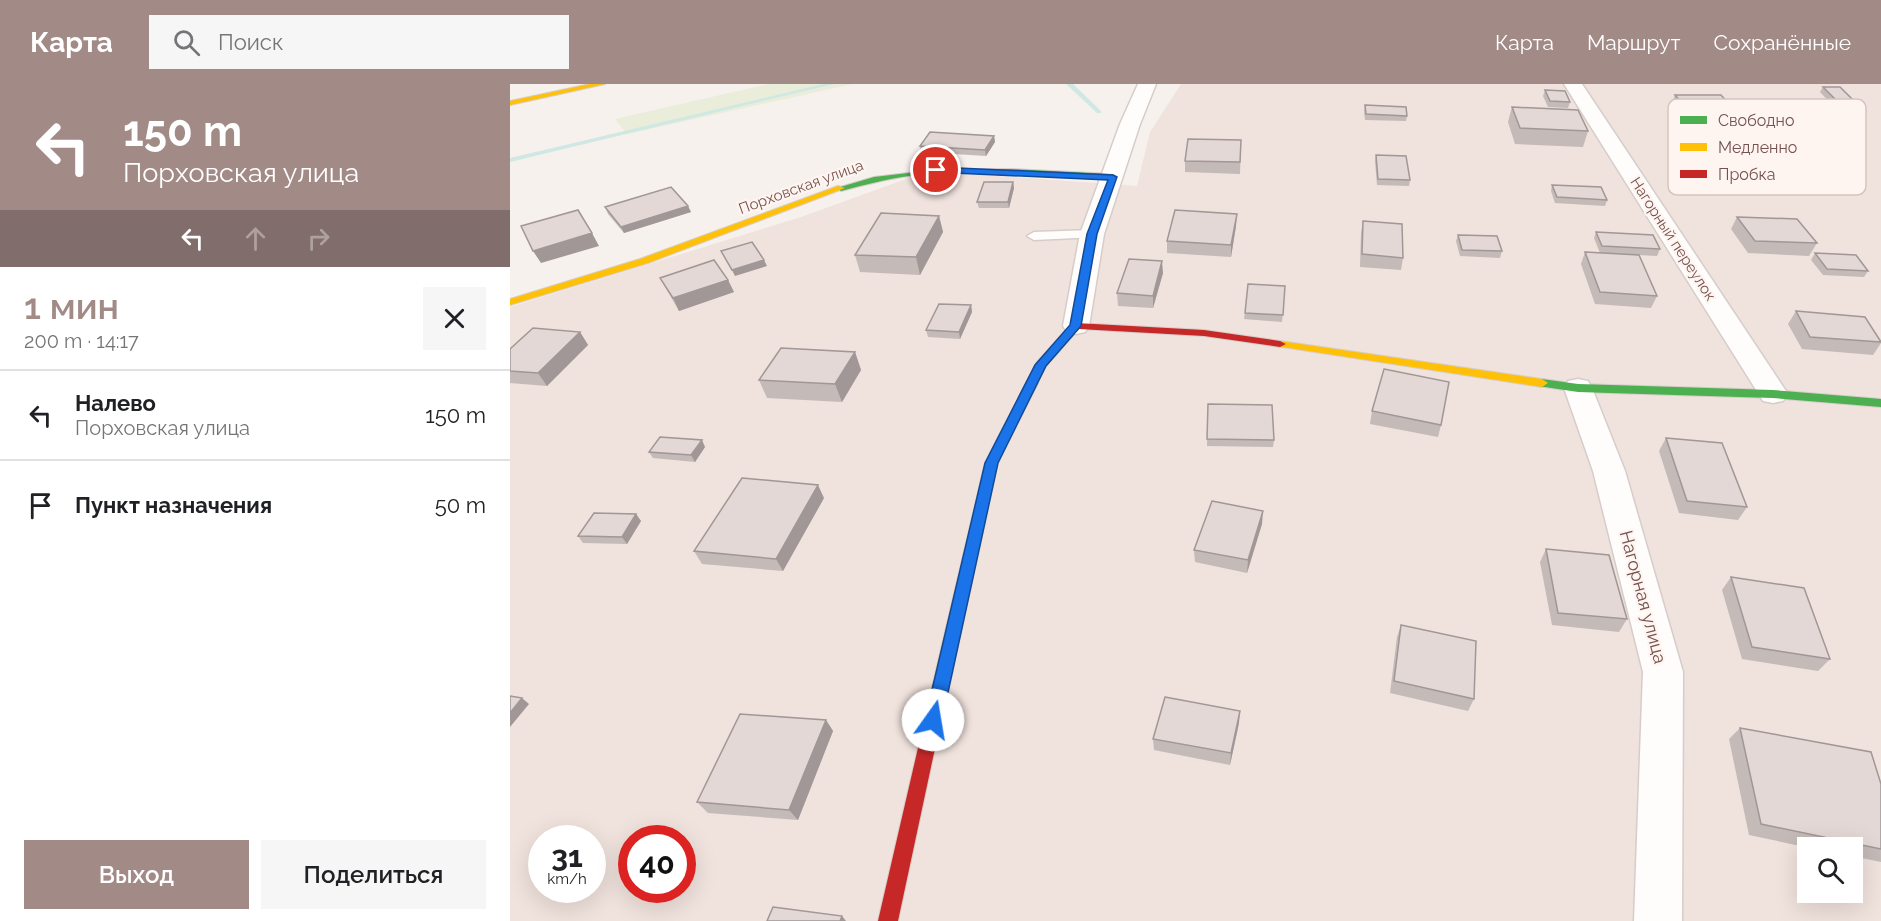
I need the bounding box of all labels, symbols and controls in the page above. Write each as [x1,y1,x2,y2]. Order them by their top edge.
search box [149,15,569,69]
text: Карта [30,26,113,59]
icon: search [170,26,203,59]
text: Поиск [218,29,283,55]
text: Карта [1495,30,1554,55]
text: Маршрут [1587,30,1680,55]
text: Сохранённые [1713,30,1851,55]
legend [1668,99,1866,195]
text: 150 m [123,107,242,156]
icon: left [24,108,102,186]
text: Свободно [1718,111,1794,130]
text: Медленно [1718,138,1797,157]
pin [910,144,961,195]
icon: arrive [919,153,952,186]
street label: Порховская улица [736,156,866,218]
text: Порховская улица [123,157,359,188]
text: Пробка [1718,165,1776,184]
street label: Нагорный переулок [1626,174,1720,304]
icon: left [176,222,209,255]
icon: ahead [239,222,272,255]
icon: right [302,222,335,255]
text: 1 мин [24,285,119,327]
button: close [423,287,486,350]
text: 200 m · 14:17 [24,329,139,353]
text: Налево [75,390,156,416]
icon: left [24,399,57,432]
text: 150 m [425,402,486,428]
text: Порховская улица [75,416,250,440]
icon: arrive [24,489,57,522]
text: Пункт назначения [75,492,272,518]
text: 50 m [435,492,486,518]
street label: Нагорная улица [1616,528,1671,666]
position arrow [901,688,965,752]
speed limit sign: 40 [618,825,696,903]
map controls [1797,837,1863,903]
button: search [1797,837,1863,903]
text: 31 [551,839,583,874]
button: Выход [24,840,249,909]
button: Поделиться [261,840,486,909]
text: km/h [547,870,587,888]

